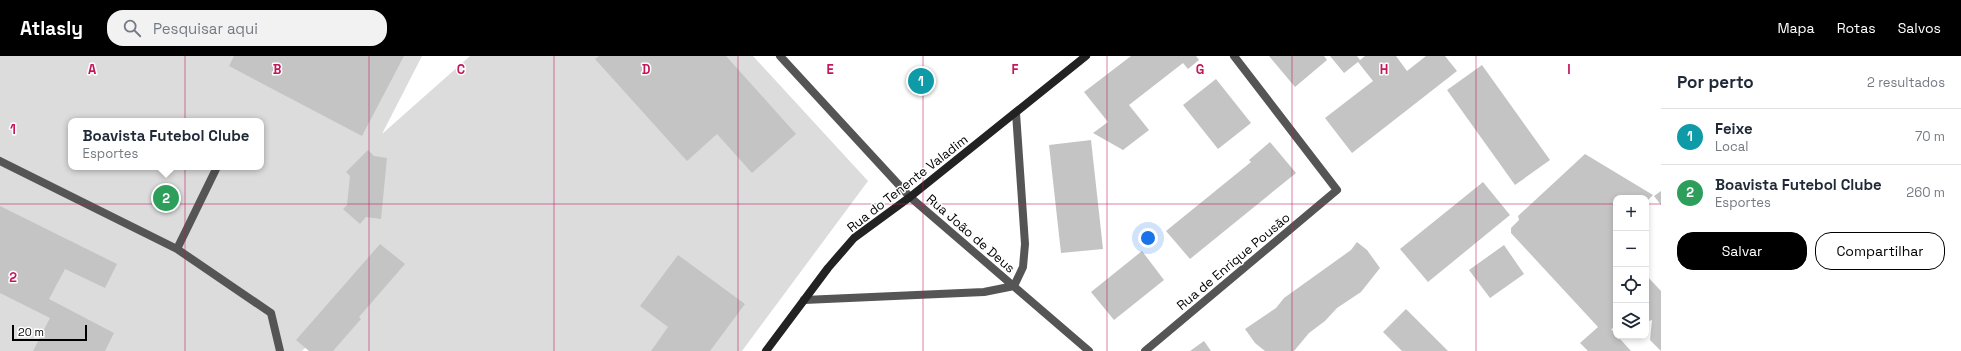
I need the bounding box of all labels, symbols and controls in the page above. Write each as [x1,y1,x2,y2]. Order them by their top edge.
search box [107,10,387,46]
text: Atlasly [20,16,83,41]
icon: search [121,17,143,39]
text: Pesquisar aqui [153,19,258,38]
text: Mapa [1777,19,1815,37]
text: Rotas [1837,19,1876,37]
text: Salvos [1898,19,1941,37]
text: A [88,61,97,78]
text: B [273,61,282,78]
text: C [457,61,465,78]
text: D [642,61,651,78]
text: E [826,61,834,78]
text: F [1012,61,1019,78]
text: G [1196,61,1204,78]
text: H [1380,61,1388,78]
text: I [1567,61,1571,78]
pin: 1 [908,66,934,96]
text: Por perto [1677,71,1754,93]
text: 2 resultados [1867,74,1945,91]
popup [68,118,264,170]
text: Feixe [1715,119,1753,138]
text: 1 [10,121,16,138]
text: Boavista Futebol Clube [83,126,249,145]
text: 1 [1687,128,1693,145]
text: 70 m [1915,128,1945,145]
street label: Rua do Tenente Valadim [843,131,971,236]
text: Local [1715,138,1749,155]
text: Esportes [83,145,138,162]
text: Boavista Futebol Clube [1715,175,1882,194]
pin: 2 [153,183,179,213]
text: 2 [1686,184,1694,201]
text: 260 m [1906,184,1945,201]
street label: Rua João de Deus [923,190,1018,276]
text: Esportes [1715,194,1771,211]
map controls [1613,195,1649,339]
button: + [1613,195,1649,231]
street label: Rua de Enrique Pousão [1173,209,1294,314]
your location [1138,228,1158,248]
button: − [1613,231,1649,267]
button: Salvar [1677,232,1807,270]
button: Compartilhar [1815,232,1945,270]
button: locate [1613,267,1649,303]
text: 2 [9,269,17,286]
button: layers [1613,303,1649,339]
scale bar [12,323,87,342]
text: 20 m [18,325,44,339]

